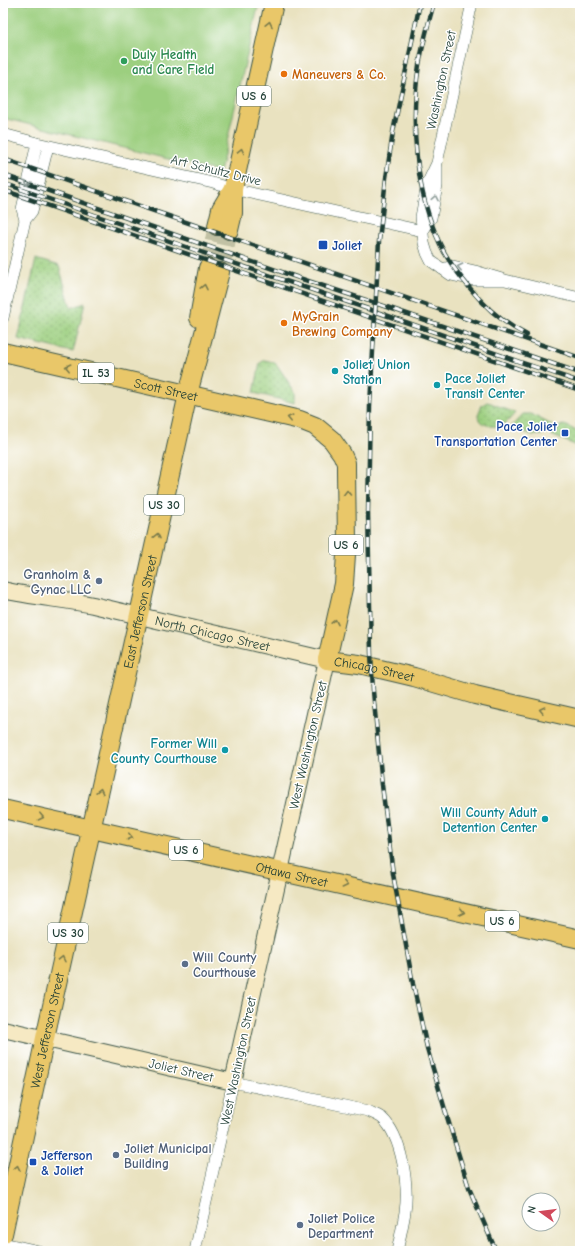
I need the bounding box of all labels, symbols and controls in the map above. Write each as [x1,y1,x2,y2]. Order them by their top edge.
one-way arrow [265,21,273,27]
street label: Washington Street [423,28,459,131]
place label: Duly Health and Care Field [132,47,214,77]
marker: Duly Health and Care Field [119,56,129,66]
place label: Maneuvers & Co. [292,67,386,82]
marker: Maneuvers & Co. [279,69,289,79]
road number: US 6 [237,86,271,106]
one-way arrow [237,148,245,154]
street label: Art Schultz Drive [169,152,263,189]
one-way arrow [24,180,32,187]
one-way arrow [430,195,439,201]
place label: Joliet [332,238,362,253]
marker: Joliet [317,239,329,251]
one-way arrow [457,264,463,272]
one-way arrow [199,283,207,290]
place label: MyGrain Brewing Company [292,309,393,339]
marker: MyGrain Brewing Company [279,318,289,328]
place label: Joliet Union Station [343,357,410,387]
one-way arrow [65,363,71,371]
road number: IL 53 [78,363,114,383]
marker: Joliet Union Station [330,366,340,376]
place label: Pace Joliet Transit Center [445,371,525,401]
street label: Scott Street [133,375,200,404]
marker: Pace Joliet Transit Center [432,380,442,390]
one-way arrow [287,414,294,423]
place label: Pace Joliet Transportation Center [434,419,558,449]
marker: Pace Joliet Transportation Center [560,428,570,438]
one-way arrow [343,490,351,496]
road number: US 30 [144,495,184,515]
one-way arrow [152,533,160,539]
road number: US 6 [329,535,363,555]
street label: East Jefferson Street [120,553,160,670]
place label: Granholm & Gynac LLC [24,567,91,597]
marker: Granholm & Gynac LLC [94,576,104,586]
street label: North Chicago Street [154,612,273,654]
one-way arrow [331,619,339,626]
street label: Chicago Street [333,653,417,685]
street label: West Washington Street [286,678,330,811]
one-way arrow [539,707,545,715]
place label: Former Will County Courthouse [111,736,218,766]
marker: Former Will County Courthouse [220,745,230,755]
one-way arrow [95,787,103,794]
place label: Will County Adult Detention Center [441,805,538,835]
one-way arrow [38,813,44,821]
marker: Will County Adult Detention Center [540,814,550,824]
one-way arrow [126,833,133,841]
road number: US 6 [169,840,203,860]
street label: Ottawa Street [254,859,330,890]
one-way arrow [342,881,348,889]
one-way arrow [459,908,465,916]
road number: US 6 [485,911,519,931]
road number: US 30 [48,923,88,943]
place label: Will County Courthouse [193,950,257,980]
one-way arrow [58,956,66,962]
marker: Will County Courthouse [180,959,190,969]
street label: West Jefferson Street [27,970,67,1090]
street label: West Washington Street [217,994,259,1127]
street label: Joliet Street [147,1055,216,1085]
place label: Joliet Municipal Building [124,1141,212,1171]
place label: Jefferson & Joliet [41,1148,93,1178]
marker: Joliet Municipal Building [111,1150,121,1160]
marker: Jefferson & Joliet [28,1157,38,1167]
one-way arrow [12,1165,20,1171]
north arrow [521,1192,561,1232]
text: N [525,1205,539,1215]
place label: Joliet Police Department [308,1211,376,1241]
marker: Joliet Police Department [295,1220,305,1230]

